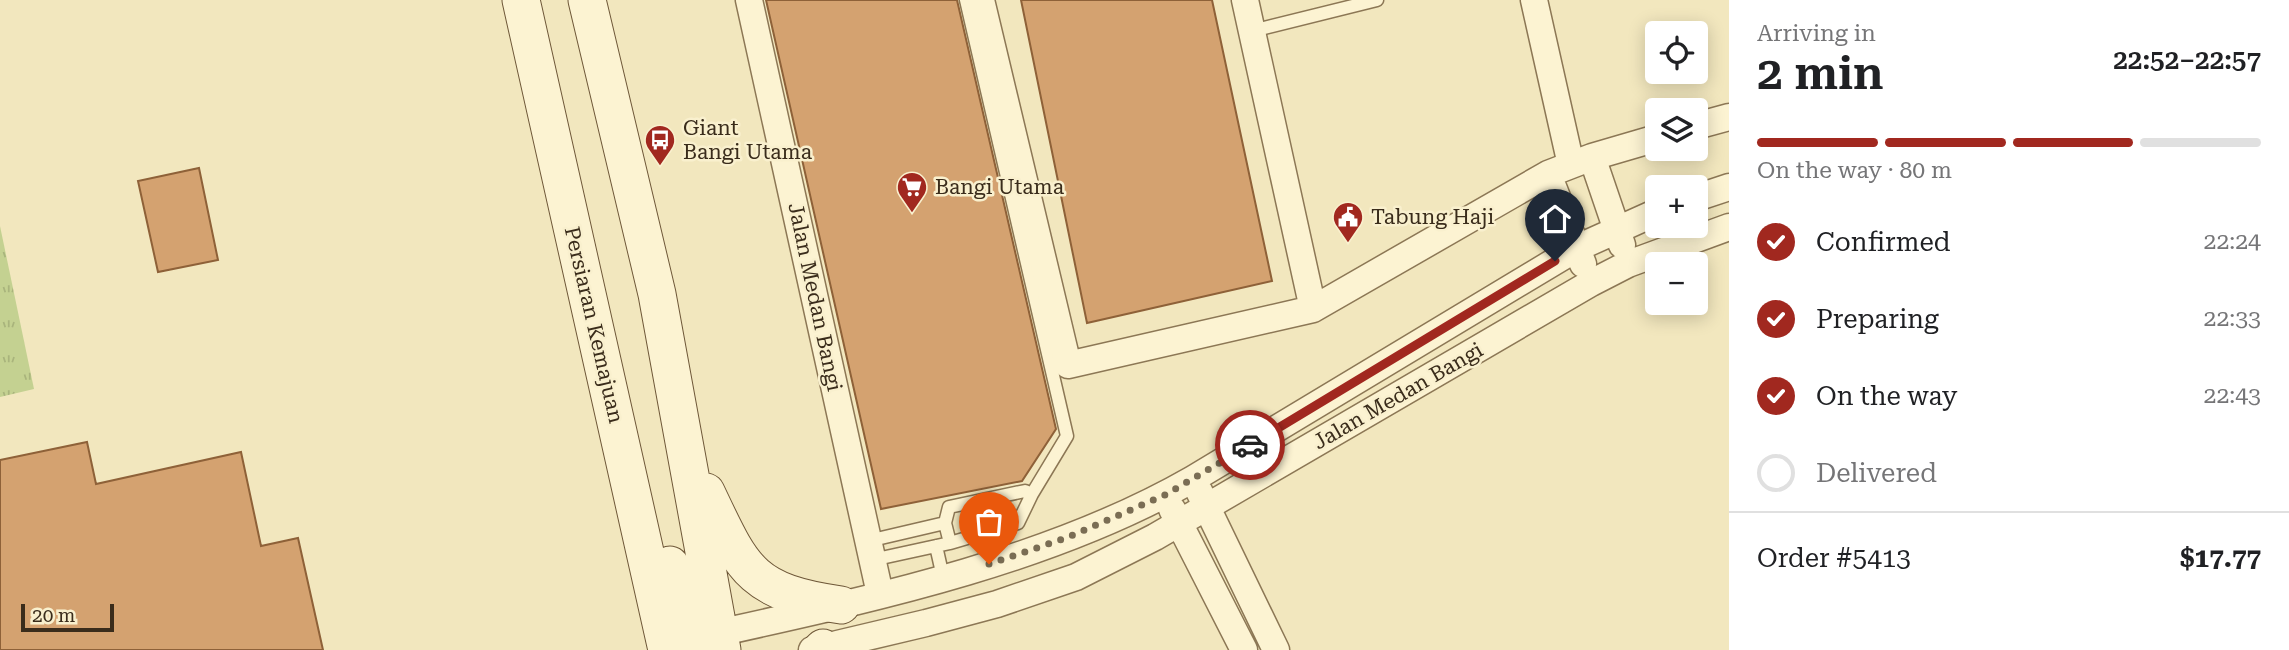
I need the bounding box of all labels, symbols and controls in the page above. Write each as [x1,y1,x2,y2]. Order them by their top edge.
text: Arriving in [1757,20,1876,47]
map controls [1645,21,1708,315]
button: locate [1645,21,1708,84]
text: 22:52–22:57 [2113,45,2261,75]
text: 2 min [1757,46,1884,100]
button: layers [1645,98,1708,161]
place label: Giant Bangi Utama [683,116,813,164]
bus stop icon: Giant Bangi Utama [643,123,677,167]
text: On the way · 80 m [1757,157,1952,184]
supermarket icon: Bangi Utama [895,170,929,214]
place label: Bangi Utama [935,175,1065,199]
button: + [1645,175,1708,238]
pin [1525,189,1585,261]
public building icon: Tabung Haji [1331,200,1365,244]
icon: home [1536,200,1574,238]
street label: Jalan Medan Bangi [783,201,847,394]
place label: Tabung Haji [1371,205,1494,229]
icon: check [1757,223,1795,261]
street label: Persiaran Kemajuan [560,224,628,426]
text: Confirmed [1816,227,1951,257]
text: 22:24 [2204,228,2261,255]
button: − [1645,252,1708,315]
icon: check [1757,300,1795,338]
text: Preparing [1816,304,1939,334]
text: 22:33 [2204,305,2261,332]
street label: Jalan Medan Bangi [1309,337,1487,454]
icon: check [1757,377,1795,415]
text: On the way [1816,381,1957,411]
text: 22:43 [2204,382,2261,409]
courier [1215,410,1285,480]
icon: car [1231,426,1269,464]
text: Delivered [1816,458,1937,488]
pin [959,492,1019,564]
icon: bag [970,503,1008,541]
text: Order #5413 [1757,543,1911,573]
text: $17.77 [2180,543,2261,573]
scale bar [21,601,114,633]
text: 20 m [32,604,75,627]

